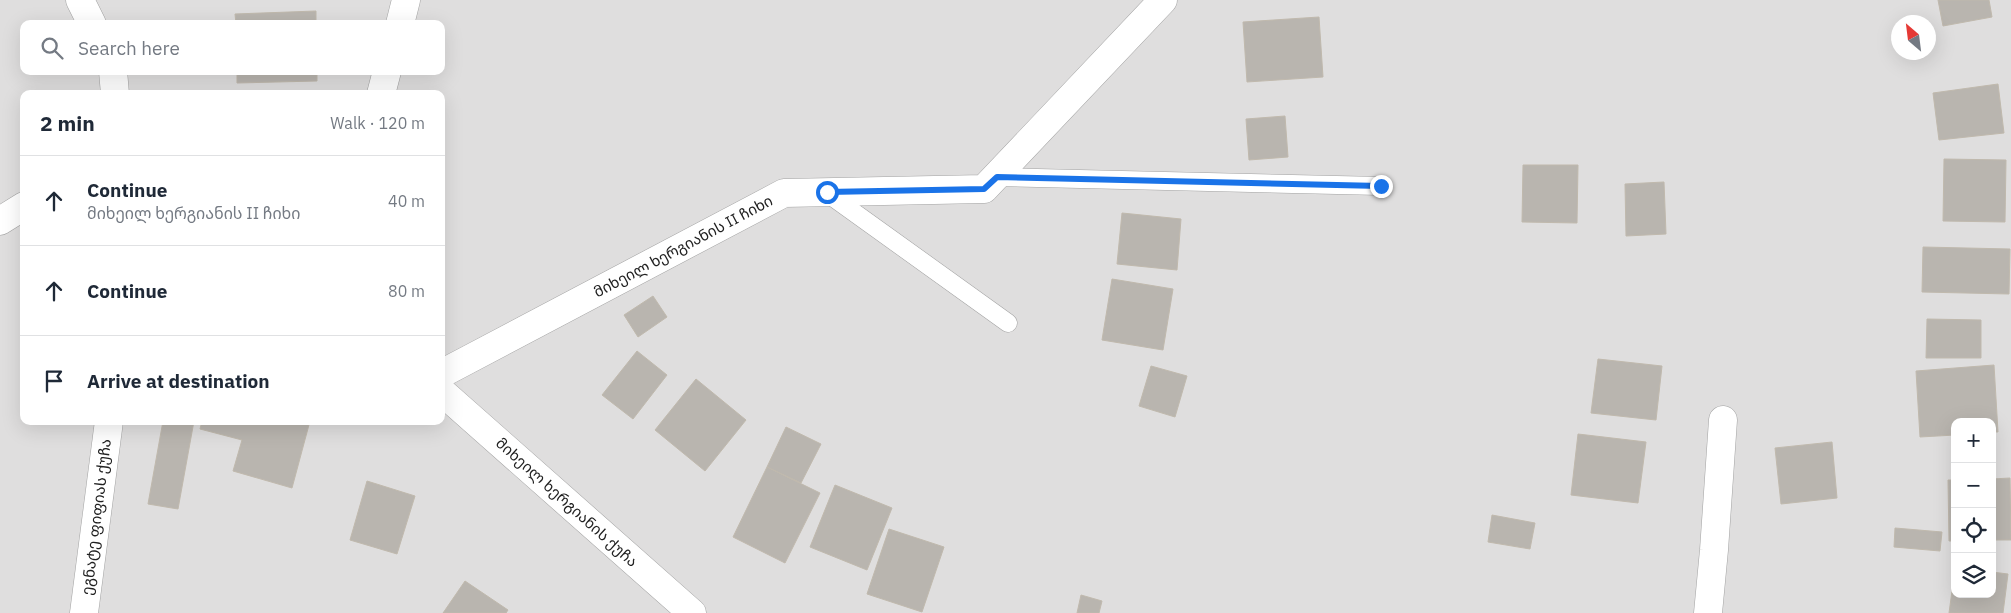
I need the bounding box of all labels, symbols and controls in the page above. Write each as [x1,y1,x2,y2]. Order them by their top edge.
north arrow [1891,15,1936,60]
search box [20,20,445,75]
icon: search [38,34,66,62]
text: Search here [78,36,180,60]
text: 2 min [40,109,95,137]
text: Walk · 120 m [330,113,425,133]
route end [1370,175,1393,198]
text: Continue [87,178,167,202]
route start [816,181,839,204]
icon: ahead [40,187,68,215]
text: 40 m [388,191,425,211]
street label: მიხეილ ხერგიანის II ჩიხი [590,191,776,301]
text: მიხეილ ხერგიანის II ჩიხი [87,203,300,223]
icon: ahead [40,277,68,305]
text: Continue [87,279,167,303]
text: 80 m [388,281,425,301]
icon: arrive [40,367,68,395]
text: Arrive at destination [87,369,270,393]
map controls [1951,418,1996,598]
button: + [1951,418,1996,463]
street label: მიხეილ ხერგიანის ქუჩა [492,433,642,571]
street label: ეგნატე ფიფიას ქუჩა [77,438,115,596]
button: − [1951,463,1996,508]
button: locate [1951,508,1996,553]
button: layers [1951,553,1996,598]

